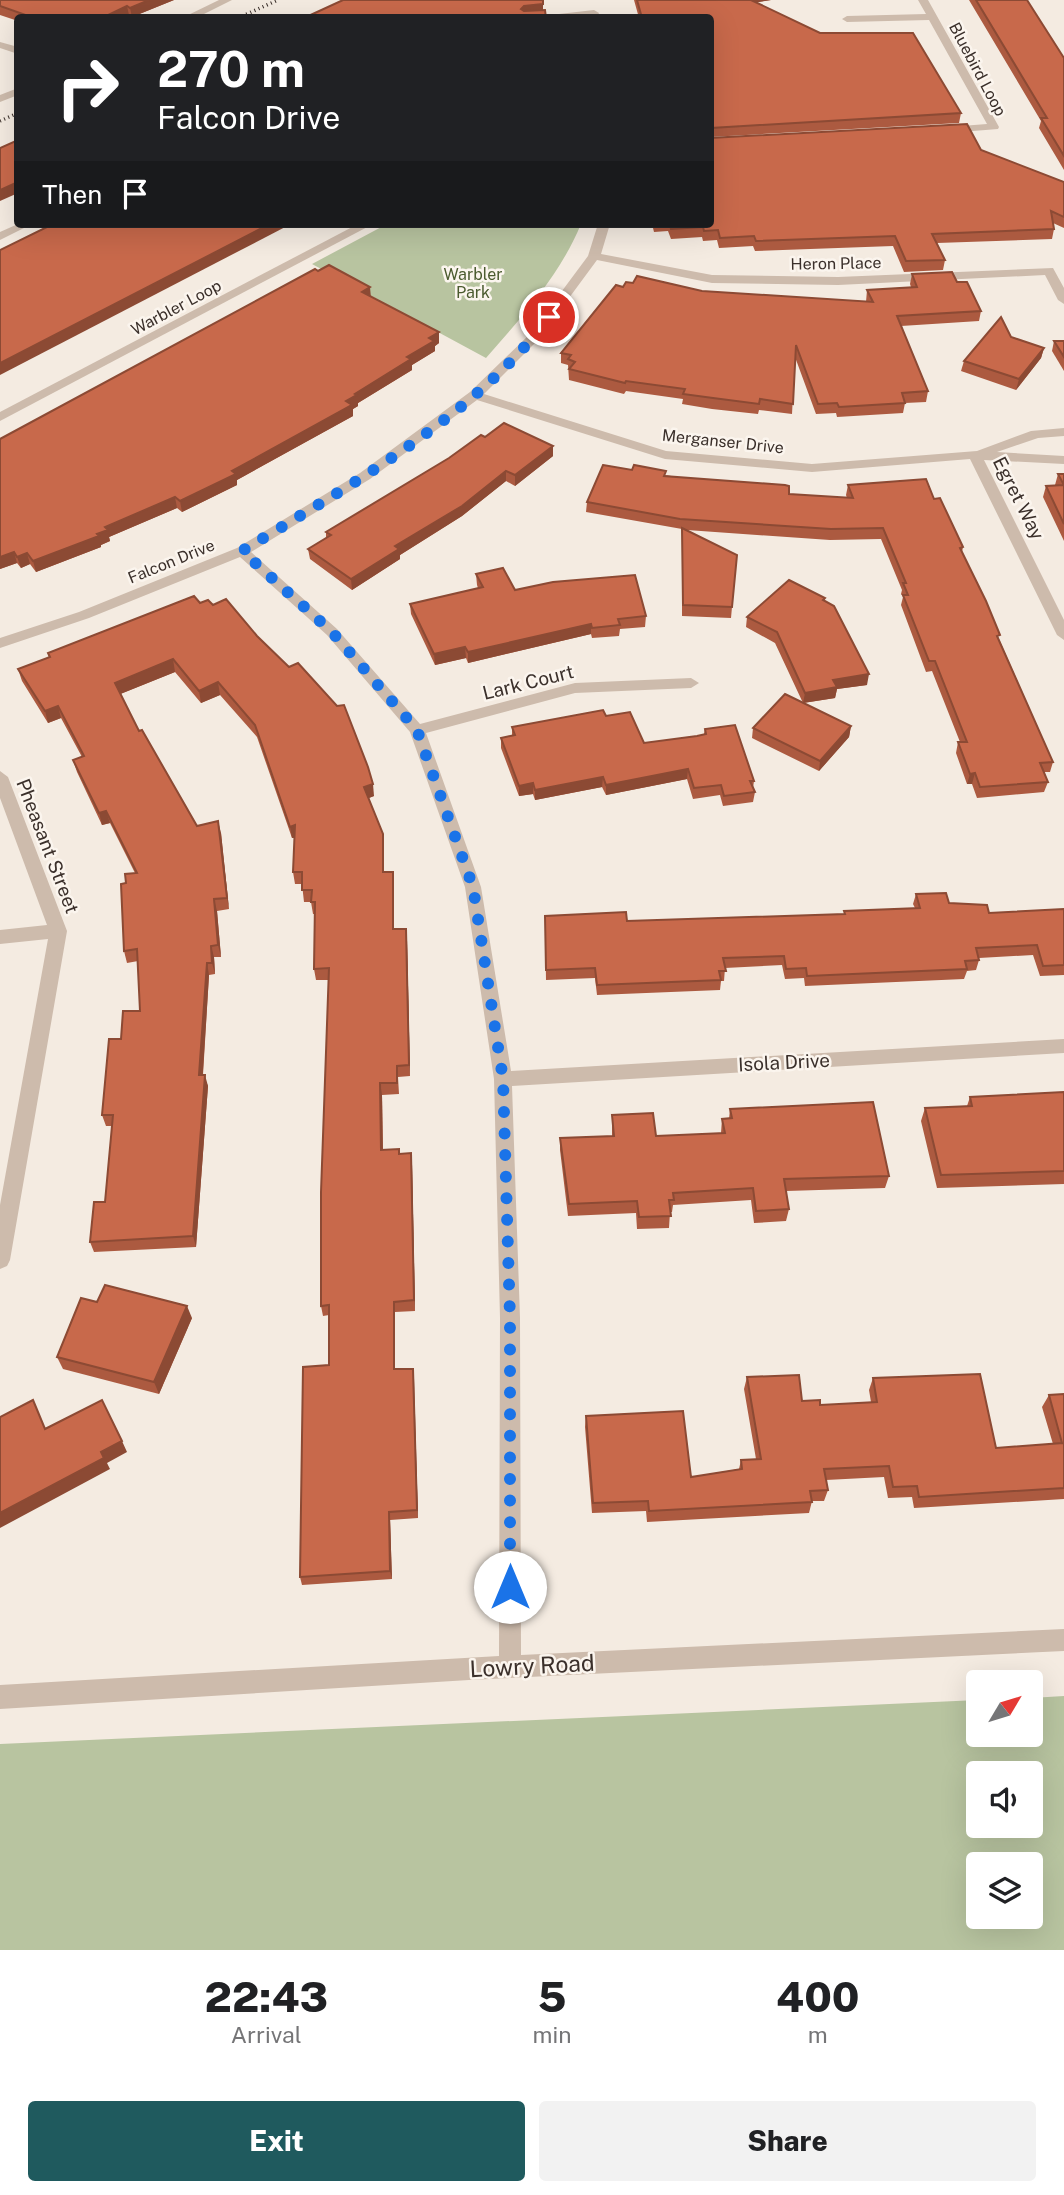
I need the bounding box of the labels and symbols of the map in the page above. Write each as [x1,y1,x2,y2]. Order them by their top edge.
street label: Bluebird Loop [945,19,1010,119]
street label: Heron Place [790,253,882,274]
park label: Warbler Park [444,265,502,302]
street label: Warbler Loop [128,276,225,339]
pin [519,287,579,347]
street label: Merganser Drive [661,426,785,457]
street label: Egret Way [989,453,1049,543]
street label: Falcon Drive [125,535,217,587]
street label: Lark Court [480,660,576,704]
street label: Pheasant Street [12,776,84,916]
street label: Isola Drive [737,1049,831,1075]
position arrow [473,1550,547,1624]
street label: Lowry Road [469,1649,595,1682]
north arrow [966,1670,1043,1746]

